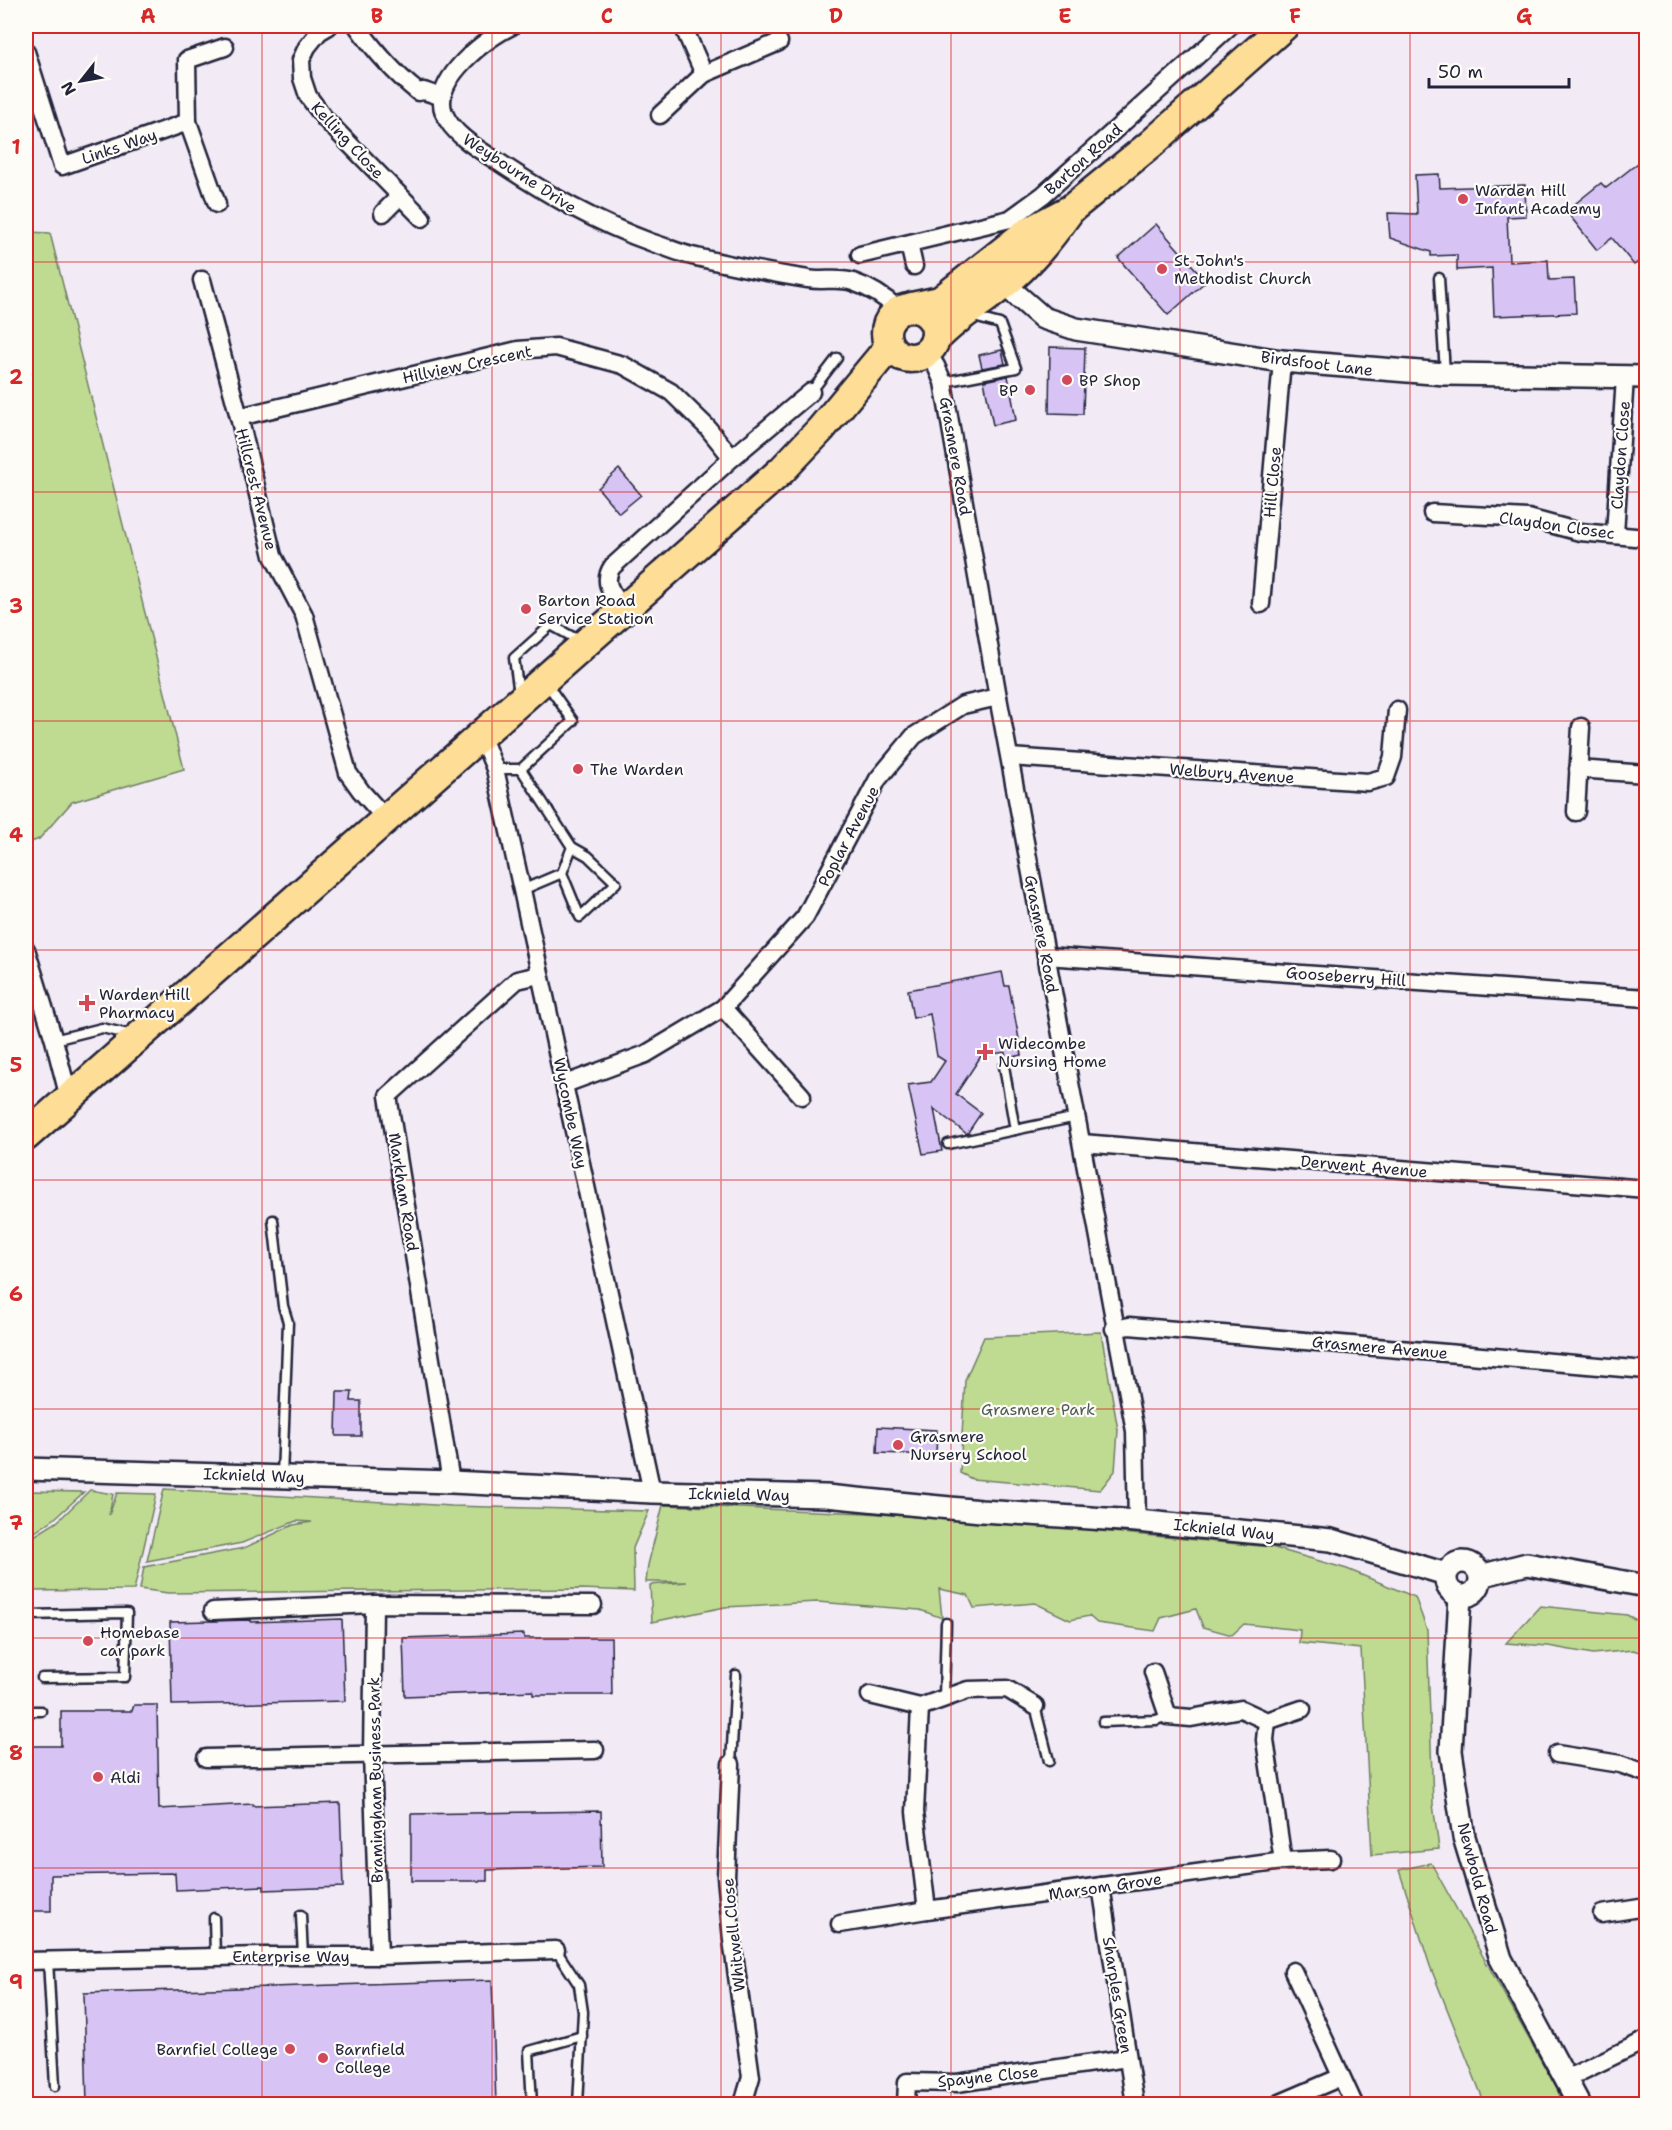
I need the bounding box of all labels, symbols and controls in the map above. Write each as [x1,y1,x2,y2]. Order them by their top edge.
text: A [140,3,156,29]
text: B [371,3,383,29]
text: C [601,3,613,29]
text: D [829,3,843,29]
text: E [1058,3,1072,29]
text: F [1289,3,1301,29]
text: G [1516,3,1532,29]
north arrow [51,51,111,111]
scale bar [1429,51,1568,89]
text: 50 m [1438,60,1483,84]
text: N [56,78,81,99]
street label: Kelling Close [307,97,389,183]
street label: Barton Road [1040,119,1127,200]
street label: Links Way [79,124,160,169]
street label: Weybourne Drive [459,129,581,218]
text: 1 [11,134,21,160]
place label: Warden Hill Infant Academy [1475,180,1601,219]
marker: Warden Hill Infant Academy [1456,192,1470,206]
place label: St John's Methodist Church [1174,250,1312,289]
marker: St John's Methodist Church [1155,262,1169,276]
street label: Hillview Crescent [400,341,534,388]
street label: Birdsfoot Lane [1260,346,1374,381]
text: 2 [9,364,23,390]
place label: BP Shop [1079,370,1141,391]
marker: BP Shop [1060,373,1074,387]
place label: BP [999,380,1018,401]
marker: BP [1023,383,1037,397]
street label: Grasmere Road [935,395,976,517]
street label: Claydon Close [1606,400,1635,510]
street label: Hillcrest Avenue [231,426,282,552]
street label: Hill Close [1259,445,1286,519]
street label: Claydon Closec [1498,507,1616,544]
place label: Barton Road Service Station [538,590,654,629]
text: 3 [9,593,23,619]
marker: Barton Road Service Station [519,602,533,616]
place label: The Warden [590,759,684,780]
street label: Welbury Avenue [1169,759,1295,788]
marker: The Warden [571,762,585,776]
street label: Poplar Avenue [813,782,884,890]
text: 4 [9,822,23,848]
street label: Grasmere Road [1020,873,1063,995]
street label: Gooseberry Hill [1285,962,1407,991]
place label: Warden Hill Pharmacy [99,984,190,1023]
marker: Warden Hill Pharmacy [80,996,94,1010]
place label: Widecombe Nursing Home [998,1033,1107,1072]
marker: Widecombe Nursing Home [976,1043,994,1061]
text: 5 [10,1052,22,1078]
street label: Wycombe Way [549,1056,593,1170]
street label: Markham Road [384,1131,423,1253]
street label: Derwent Avenue [1299,1150,1428,1183]
text: 6 [9,1281,23,1307]
street label: Grasmere Avenue [1311,1331,1449,1364]
park label: Grasmere Park [981,1399,1095,1420]
place label: Grasmere Nursery School [910,1426,1027,1465]
marker: Grasmere Nursery School [891,1438,905,1452]
street label: Icknield Way [203,1463,305,1488]
street label: Icknield Way [688,1483,790,1506]
text: 7 [9,1510,23,1536]
street label: Icknield Way [1172,1514,1275,1545]
place label: Homebase car park [100,1622,180,1661]
marker: Homebase car park [81,1634,95,1648]
street label: Bramingham Business Park [363,1677,388,1883]
text: 8 [9,1740,23,1766]
place label: Aldi [110,1767,141,1788]
marker: Aldi [91,1770,105,1784]
street label: Newbold Road [1453,1820,1502,1936]
street label: Marsom Grove [1047,1868,1163,1905]
street label: Whitwell Close [717,1877,750,1993]
street label: Sharples Green [1098,1935,1137,2055]
street label: Enterprise Way [232,1946,350,1967]
text: 9 [9,1969,23,1995]
place label: Barnfiel College [156,2039,278,2060]
place label: Barnfield College [335,2039,405,2078]
marker: Barnfiel College [283,2042,297,2056]
marker: Barnfield College [316,2051,330,2065]
street label: Spayne Close [937,2061,1039,2092]

